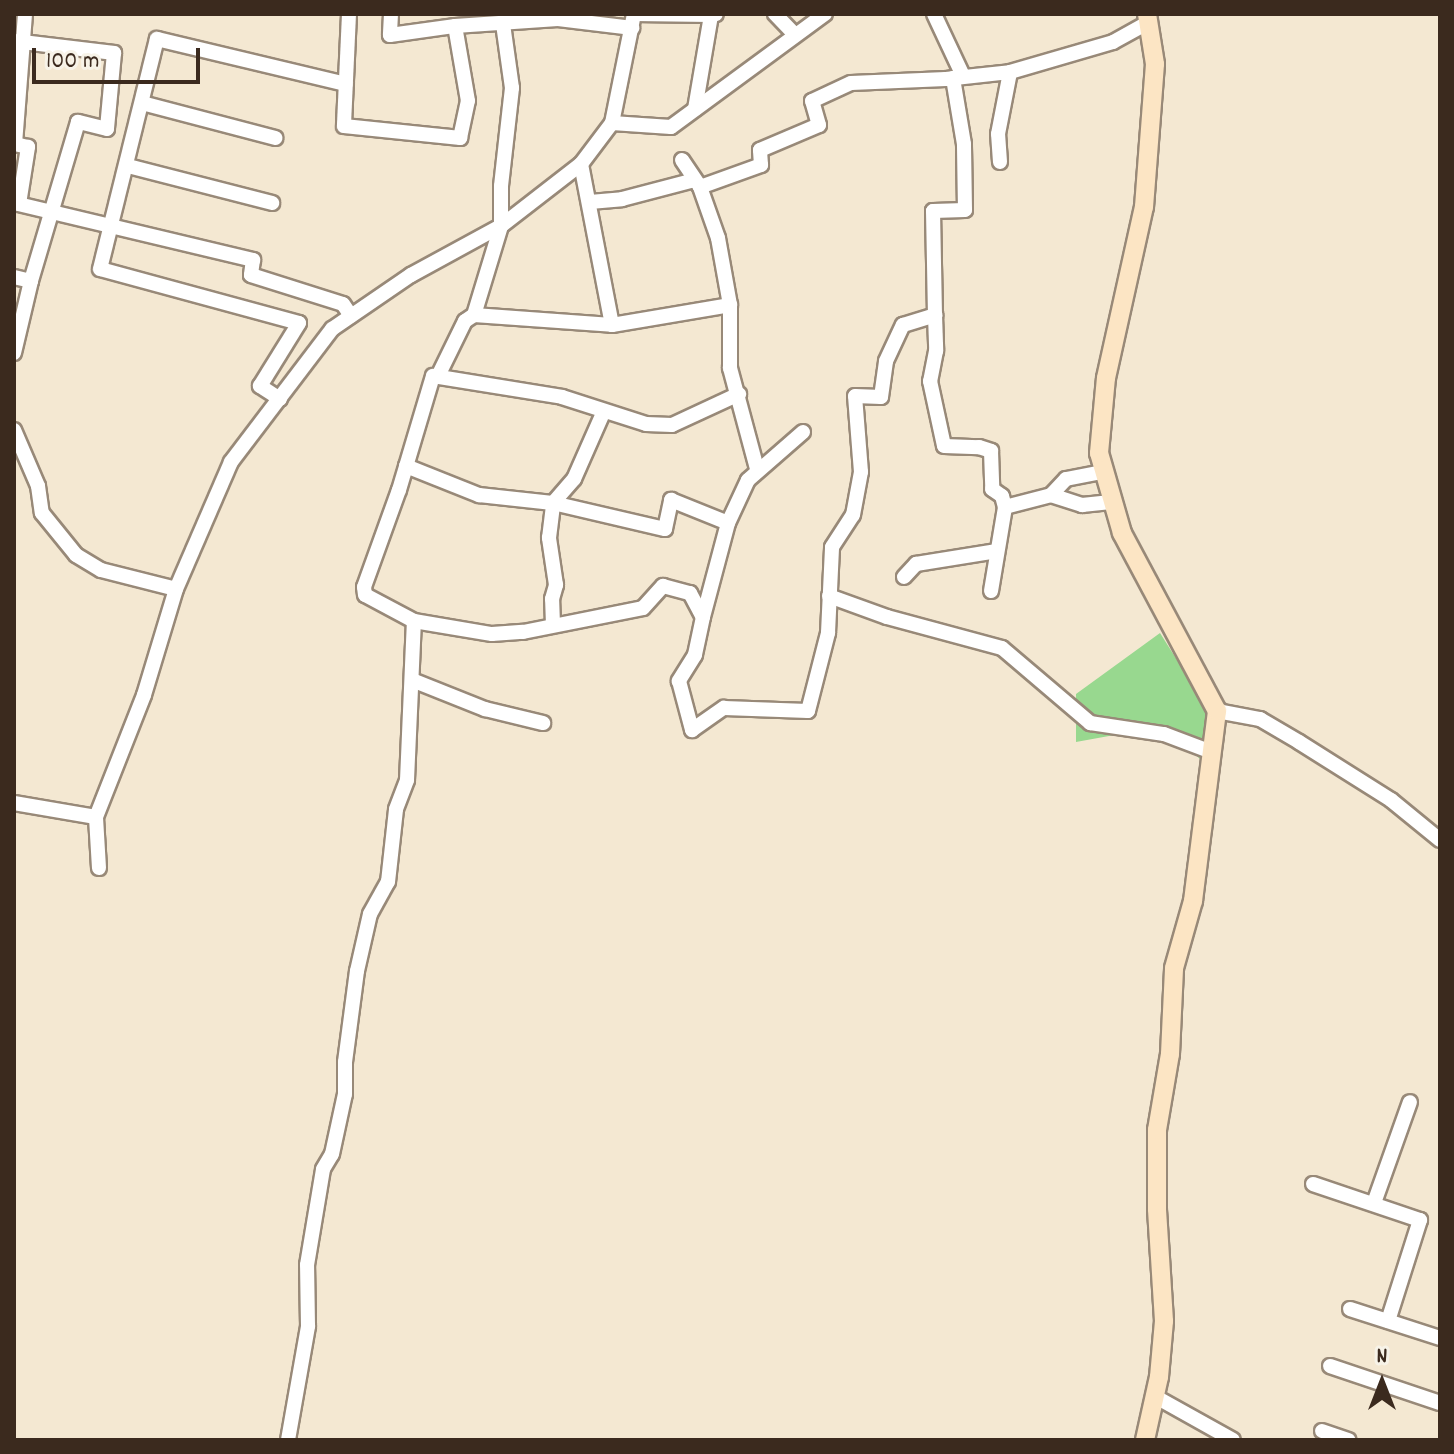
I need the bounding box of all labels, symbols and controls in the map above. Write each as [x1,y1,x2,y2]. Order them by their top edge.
scale bar [36,32,204,82]
text: 100 m [46,45,99,79]
north arrow [1342,1342,1422,1422]
text: N [1377,1342,1387,1373]

